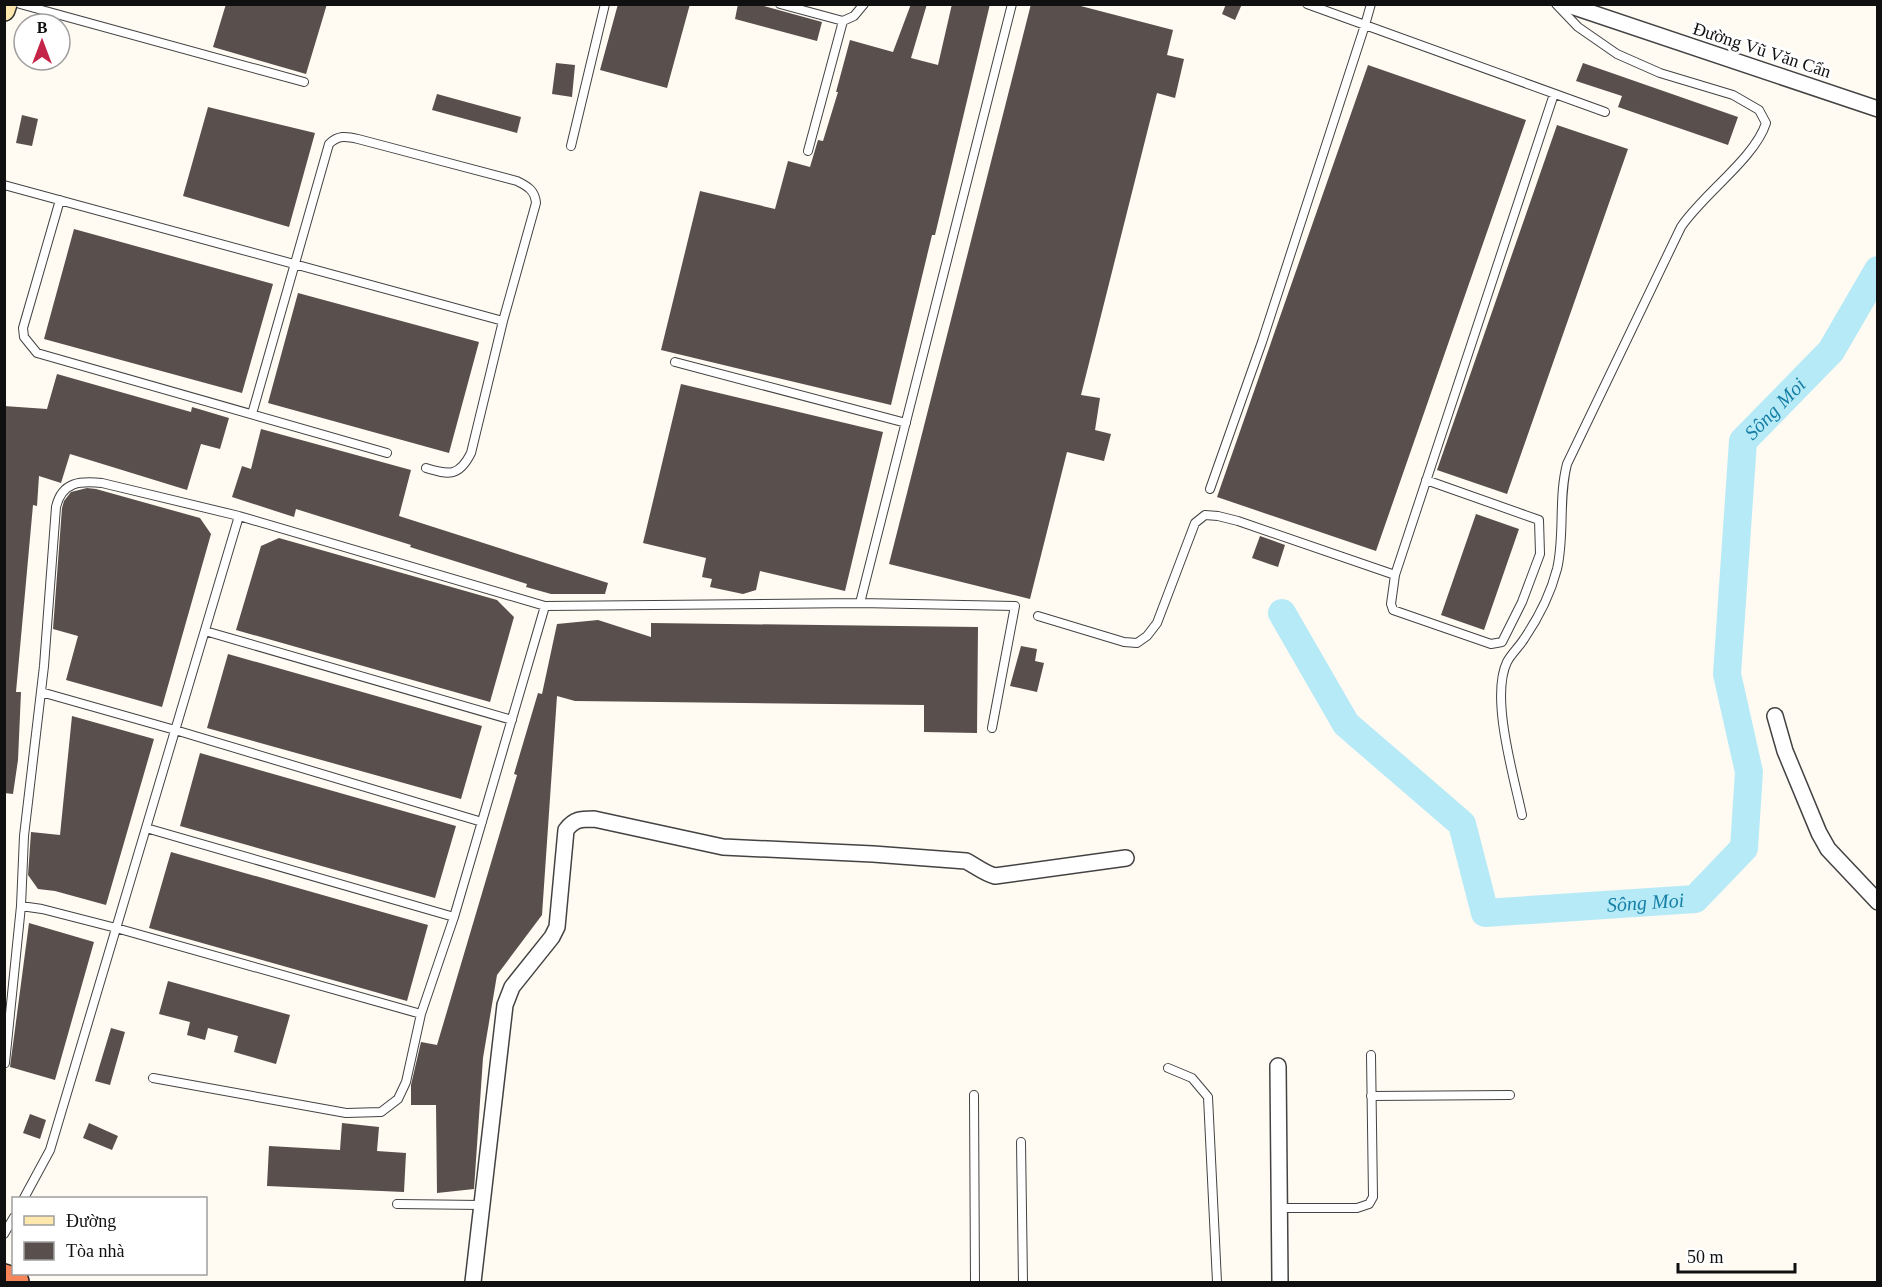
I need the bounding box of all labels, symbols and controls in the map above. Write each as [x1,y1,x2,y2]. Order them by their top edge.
north arrow [12,12,72,72]
street label: Đường Vũ Văn Cẩn [1690,18,1834,82]
text: B [37,19,48,36]
water label: Sông Moi [1740,373,1810,444]
water label: Sông Moi [1606,889,1685,916]
legend [12,1197,207,1275]
text: Đường [66,1211,116,1231]
scale bar [1678,1236,1795,1274]
text: Tòa nhà [66,1241,124,1261]
text: 50 m [1687,1247,1724,1267]

